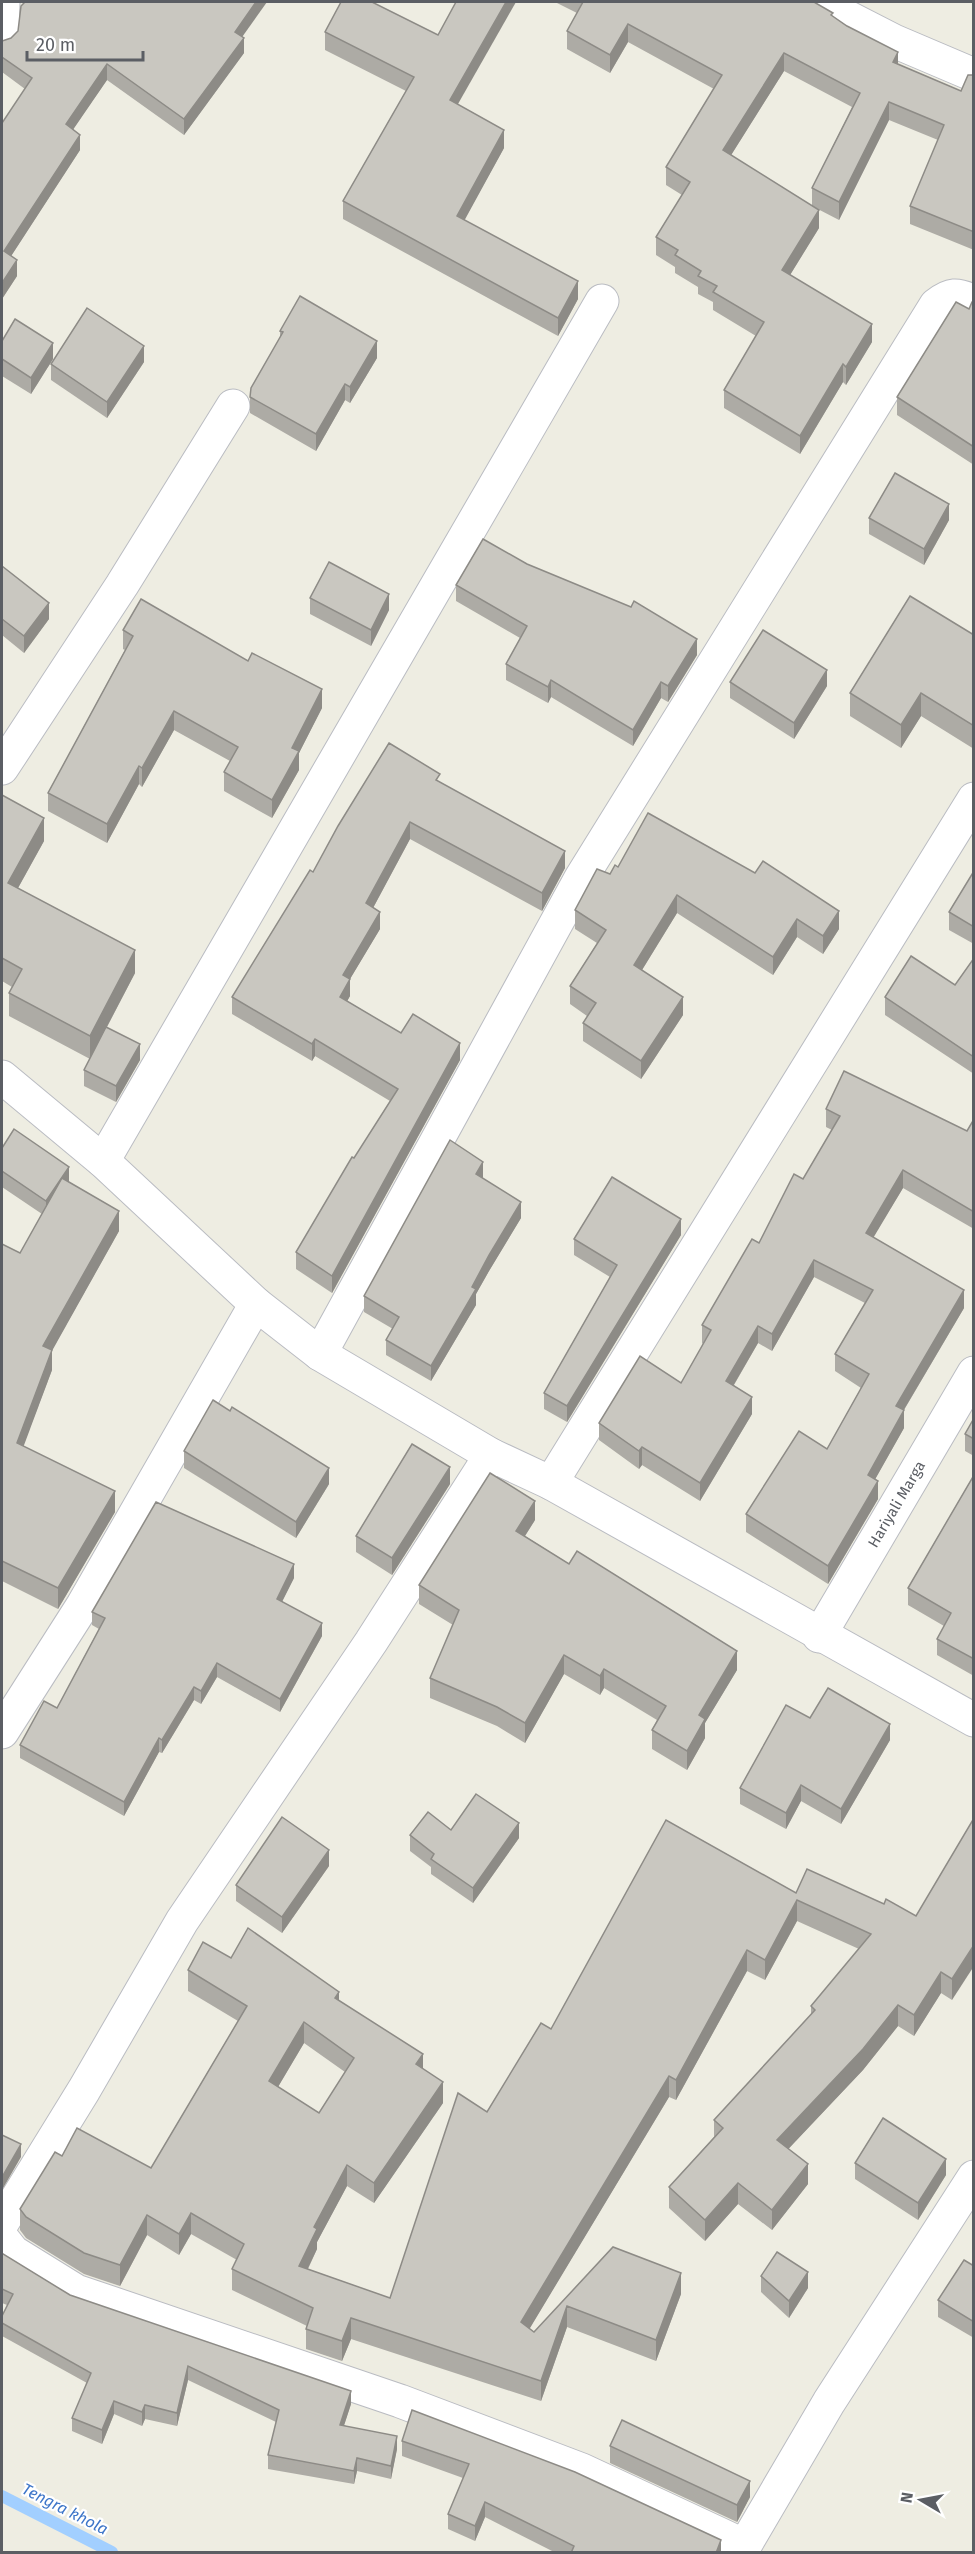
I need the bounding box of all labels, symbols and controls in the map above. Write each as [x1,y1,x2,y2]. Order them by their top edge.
scale bar [27,24,142,62]
text: 20 m [36,34,75,56]
street label: Hariyali Marga [864,1458,929,1551]
north arrow [891,2470,951,2530]
water label: Tengra khola [19,2479,111,2539]
text: N [896,2491,917,2504]

